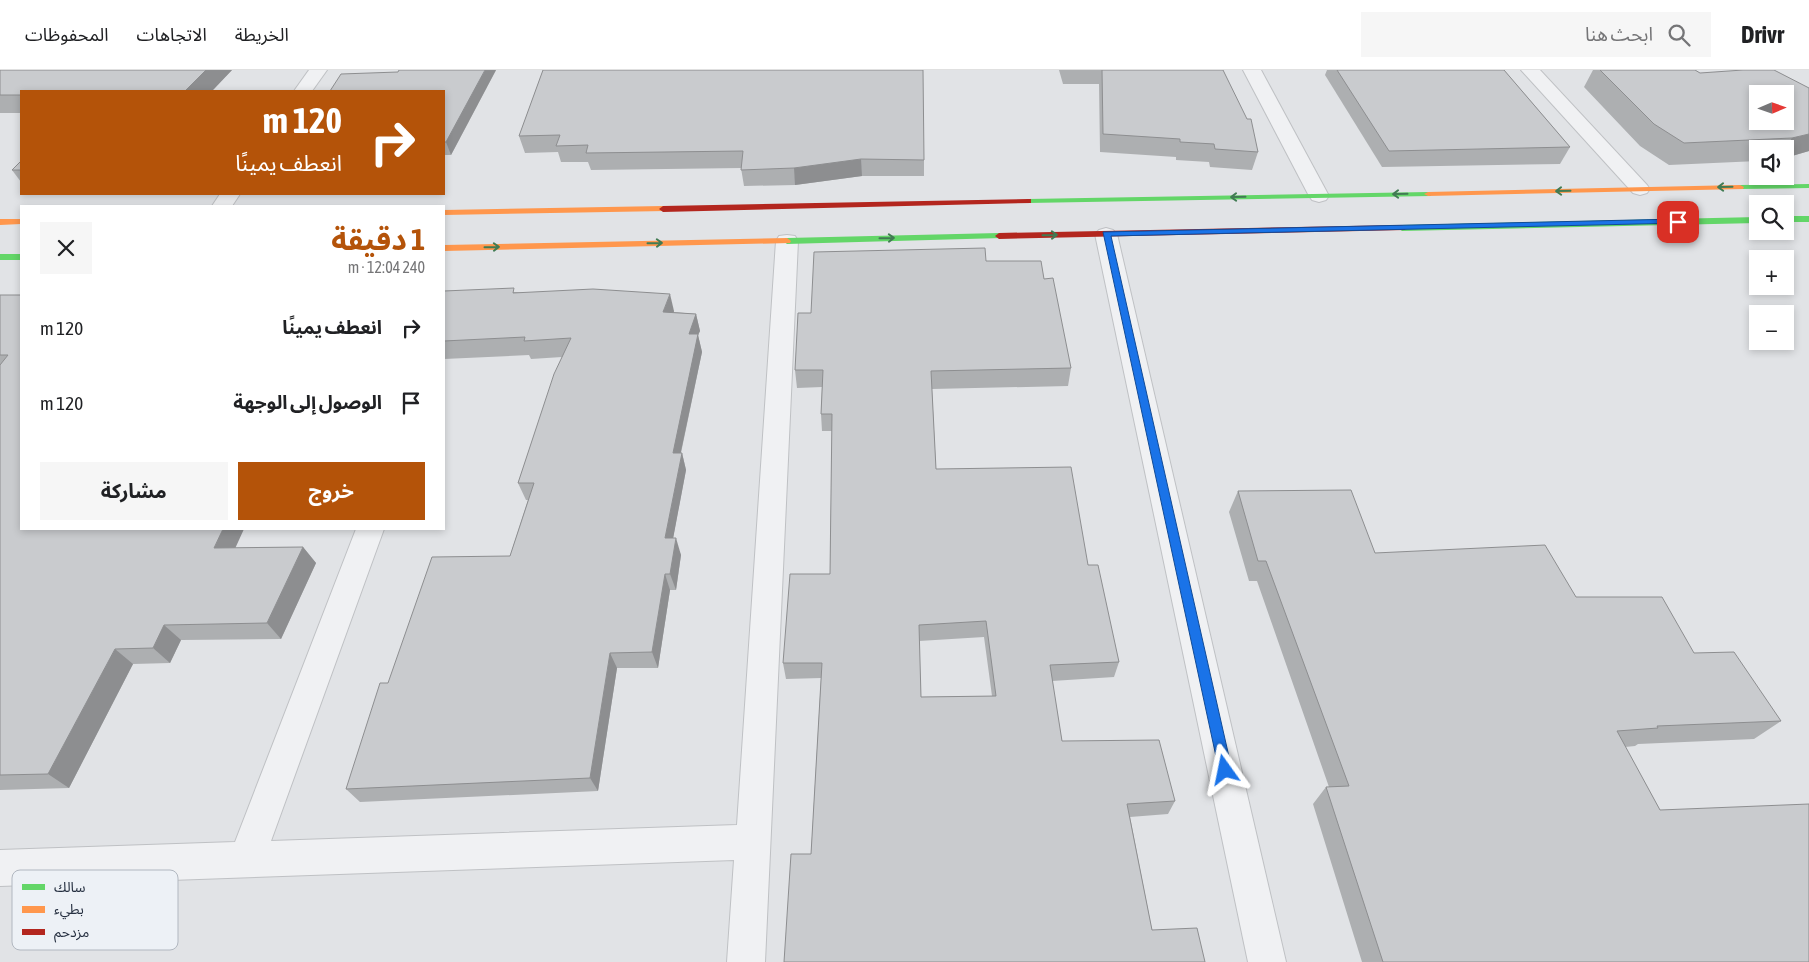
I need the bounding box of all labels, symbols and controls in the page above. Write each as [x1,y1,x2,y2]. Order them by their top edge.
search box [1361,12,1711,57]
icon: search [1665,21,1693,49]
text: Drivr [1741,21,1784,48]
text: ابحث هنا [1585,23,1653,45]
text: المحفوظات [25,24,109,45]
text: الاتجاهات [137,24,207,45]
text: الخريطة [235,24,289,45]
north arrow [1749,85,1794,130]
map controls [1749,85,1794,350]
text: 120 m [263,100,342,140]
icon: right [360,110,425,175]
button: sound [1749,140,1794,185]
text: انعطف يمينًا [235,150,342,176]
one-way arrow [1718,182,1734,192]
one-way arrow [1555,186,1571,195]
one-way arrow [1393,189,1409,199]
one-way arrow [1230,192,1246,202]
button: search [1749,195,1794,240]
pin [1657,201,1699,243]
icon: arrive [1664,208,1692,236]
button: close [40,222,92,274]
text: 1 دقيقة [331,222,425,256]
one-way arrow [1042,230,1058,240]
one-way arrow [879,234,895,243]
one-way arrow [647,239,663,248]
one-way arrow [484,242,500,252]
button: + [1749,250,1794,295]
text: 240 m · 12:04 [348,258,425,276]
button: − [1749,305,1794,350]
icon: right [397,314,425,342]
text: انعطف يمينًا [282,316,382,338]
text: 120 m [40,317,83,339]
icon: arrive [397,389,425,417]
text: الوصول إلى الوجهة [233,391,382,413]
text: 120 m [40,392,83,414]
button: مشاركة [40,462,228,520]
button: خروج [238,462,425,520]
position arrow [1198,743,1250,795]
legend [12,870,178,950]
text: سالك [54,879,86,895]
text: بطيء [54,901,84,920]
text: مزدحم [54,924,89,943]

